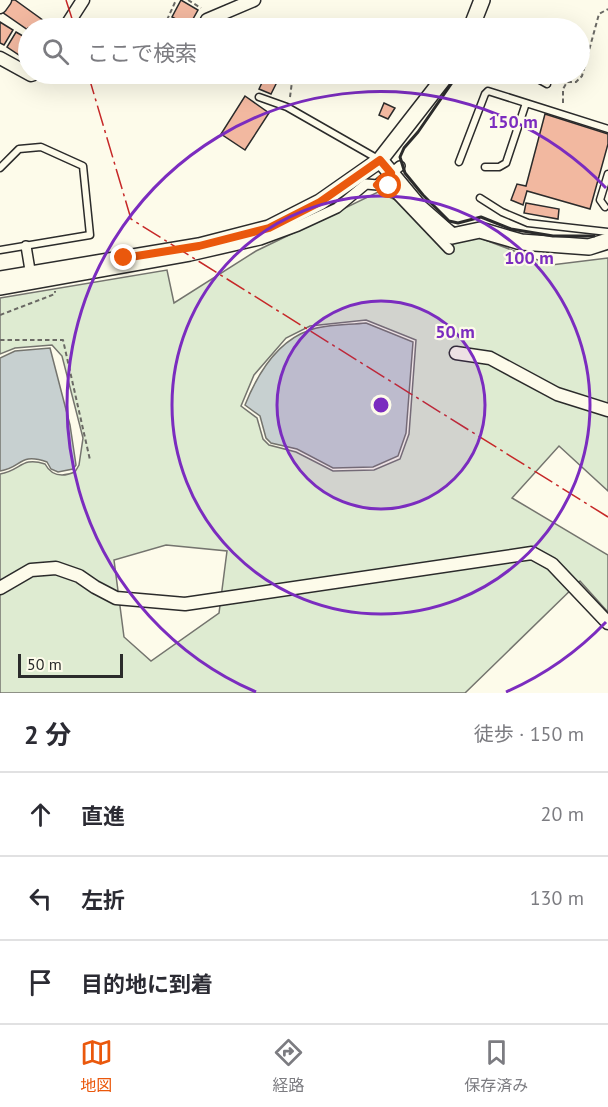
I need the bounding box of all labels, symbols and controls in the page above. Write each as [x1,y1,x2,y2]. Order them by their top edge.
search box [18,18,590,84]
icon: search [39,35,72,68]
text: ここで検索 [87,39,197,67]
text: 150 m [488,110,538,133]
route start [375,172,401,198]
route end [110,244,136,270]
text: 100 m [504,246,554,269]
text: 50 m [435,320,475,343]
centre of rings [371,395,391,415]
scale bar [18,651,123,678]
text: 50 m [27,654,62,674]
text: 2 分 [24,718,71,751]
text: 徒歩 · 150 m [474,721,584,747]
icon: ahead [24,798,57,831]
text: 20 m [541,801,584,827]
text: 直進 [81,802,125,830]
icon: left [24,882,57,915]
text: 130 m [530,885,584,911]
text: 左折 [81,886,125,914]
icon: arrive [24,966,57,999]
text: 目的地に到着 [81,970,213,998]
tab: 地図 [80,1036,113,1096]
tab: 経路 [272,1036,305,1096]
tab: 保存済み [464,1036,528,1096]

